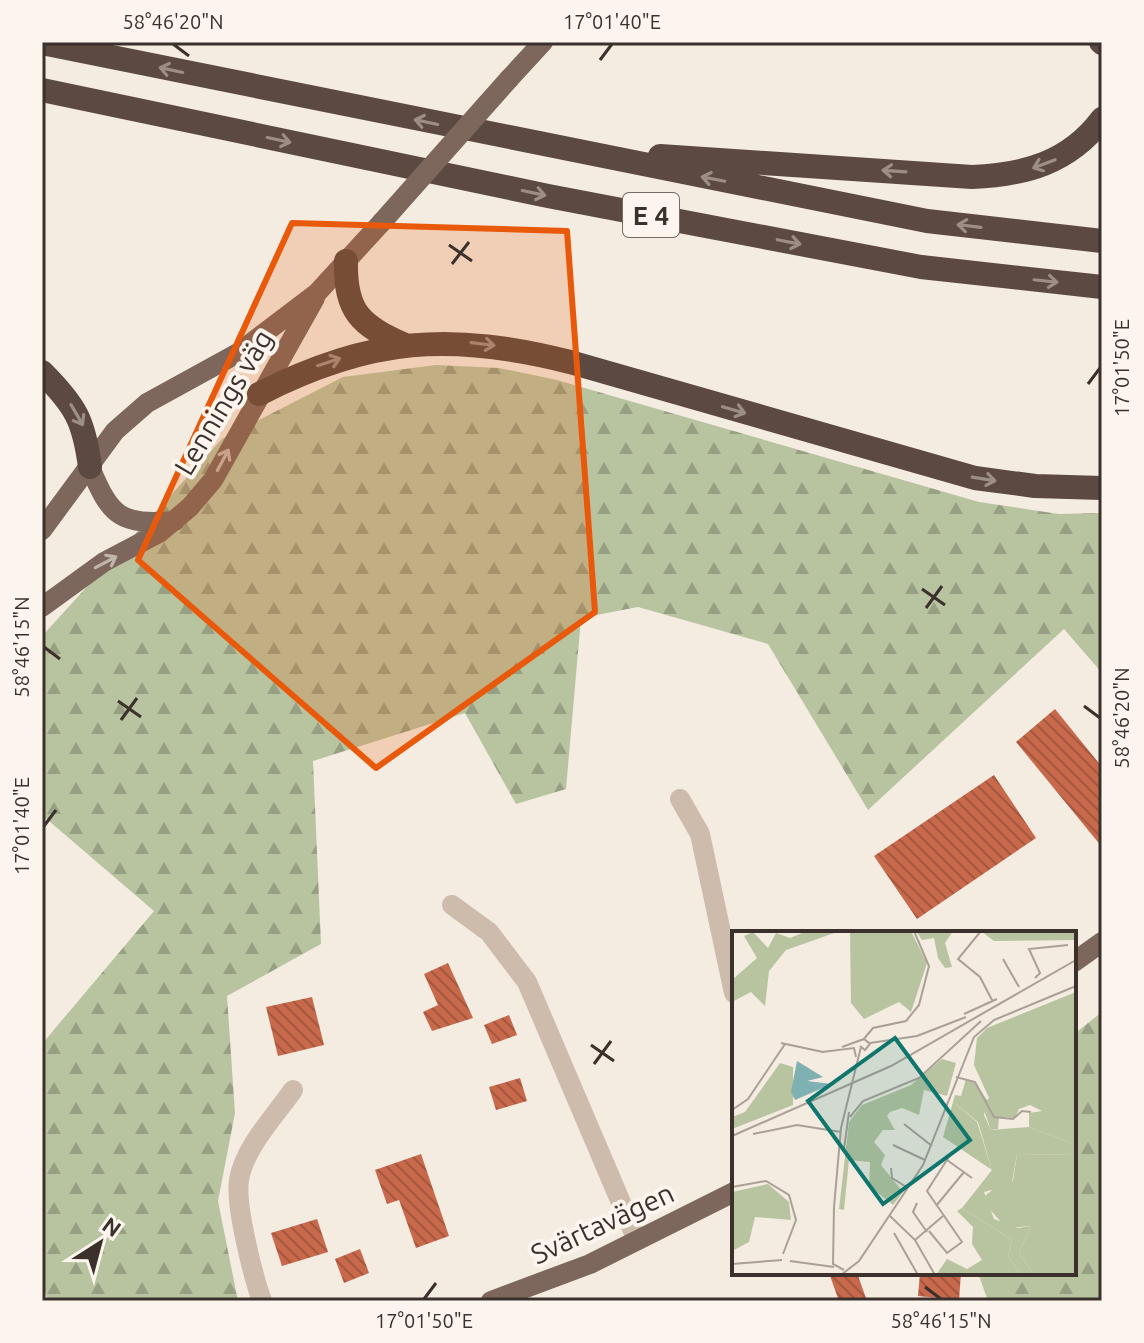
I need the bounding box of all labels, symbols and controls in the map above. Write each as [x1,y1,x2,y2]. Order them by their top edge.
text: 58°46'20"N [122,10,224,33]
text: 17°01'40"E [563,10,661,33]
one-way arrow [159,61,184,76]
one-way arrow [413,114,439,129]
one-way arrow [266,133,292,148]
one-way arrow [1033,158,1057,172]
one-way arrow [881,163,908,178]
one-way arrow [701,171,726,186]
one-way arrow [521,186,546,201]
road number: E 4 [623,193,679,237]
one-way arrow [957,218,982,233]
one-way arrow [776,235,801,250]
one-way arrow [1033,274,1058,289]
text: 17°01'50"E [1110,319,1133,417]
street label: Lennings väg [168,324,278,480]
one-way arrow [469,336,495,351]
one-way arrow [316,354,342,369]
one-way arrow [69,403,85,426]
one-way arrow [720,403,746,418]
one-way arrow [215,449,231,473]
one-way arrow [971,472,996,487]
one-way arrow [93,554,117,570]
text: 58°46'15"N [10,596,33,698]
text: 58°46'20"N [1110,667,1133,769]
text: 17°01'40"E [10,777,33,875]
inset map [732,931,1076,1275]
street label: Svärtavägen [526,1176,678,1270]
north arrow [60,1203,140,1283]
text: N [98,1211,126,1241]
text: 17°01'50"E [375,1309,473,1332]
text: 58°46'15"N [890,1309,992,1332]

